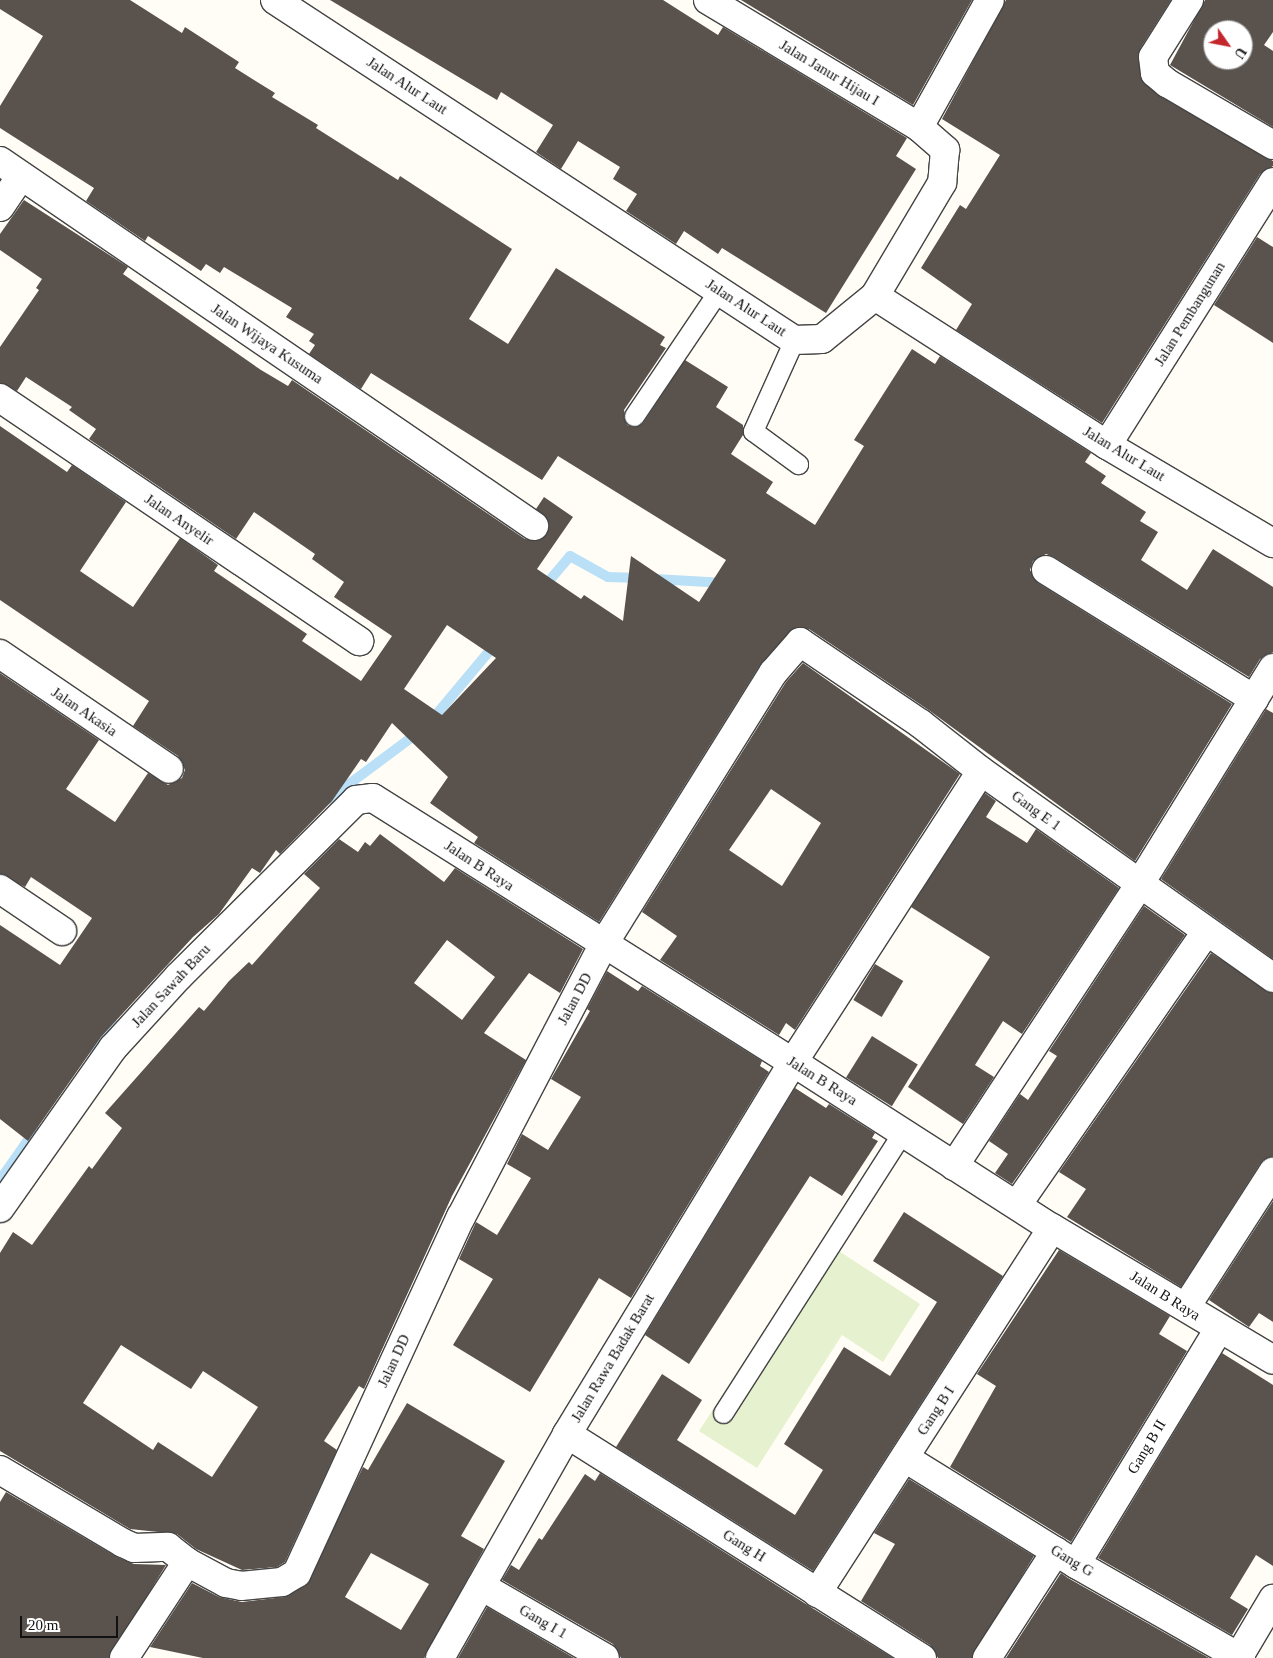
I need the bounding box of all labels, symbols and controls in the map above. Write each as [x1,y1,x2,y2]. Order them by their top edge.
north arrow [1203,20,1253,70]
street label: Jalan Janur Hijau I [776,36,882,110]
text: U [1231,45,1249,61]
street label: Jalan Alur Laut [363,53,451,119]
street label: Jalan Pembangunan [1151,259,1229,369]
street label: Jalan Alur Laut [702,275,790,341]
street label: Jalan Wijaya Kusuma [208,300,326,388]
street label: Jalan Alur Laut [1079,422,1169,486]
street label: Jalan Anyelir [141,490,217,550]
street label: Jalan Akasia [47,683,121,741]
street label: Gang E 1 [1008,787,1064,835]
street label: Jalan B Raya [441,837,517,895]
street label: Jalan Sawah Baru [128,941,214,1031]
street label: Jalan DD [554,970,596,1028]
street label: Jalan B Raya [784,1052,860,1110]
street label: Jalan B Raya [1127,1267,1203,1325]
street label: Jalan Rawa Badak Barat [567,1290,659,1426]
street label: Jalan DD [374,1332,414,1390]
street label: Gang B I [913,1383,959,1439]
street label: Gang B II [1124,1417,1170,1477]
street label: Gang H [719,1526,769,1566]
street label: Gang G [1047,1541,1097,1581]
street label: Gang I 1 [516,1601,570,1643]
scale bar [22,1606,120,1638]
text: 20 m [28,1617,58,1633]

